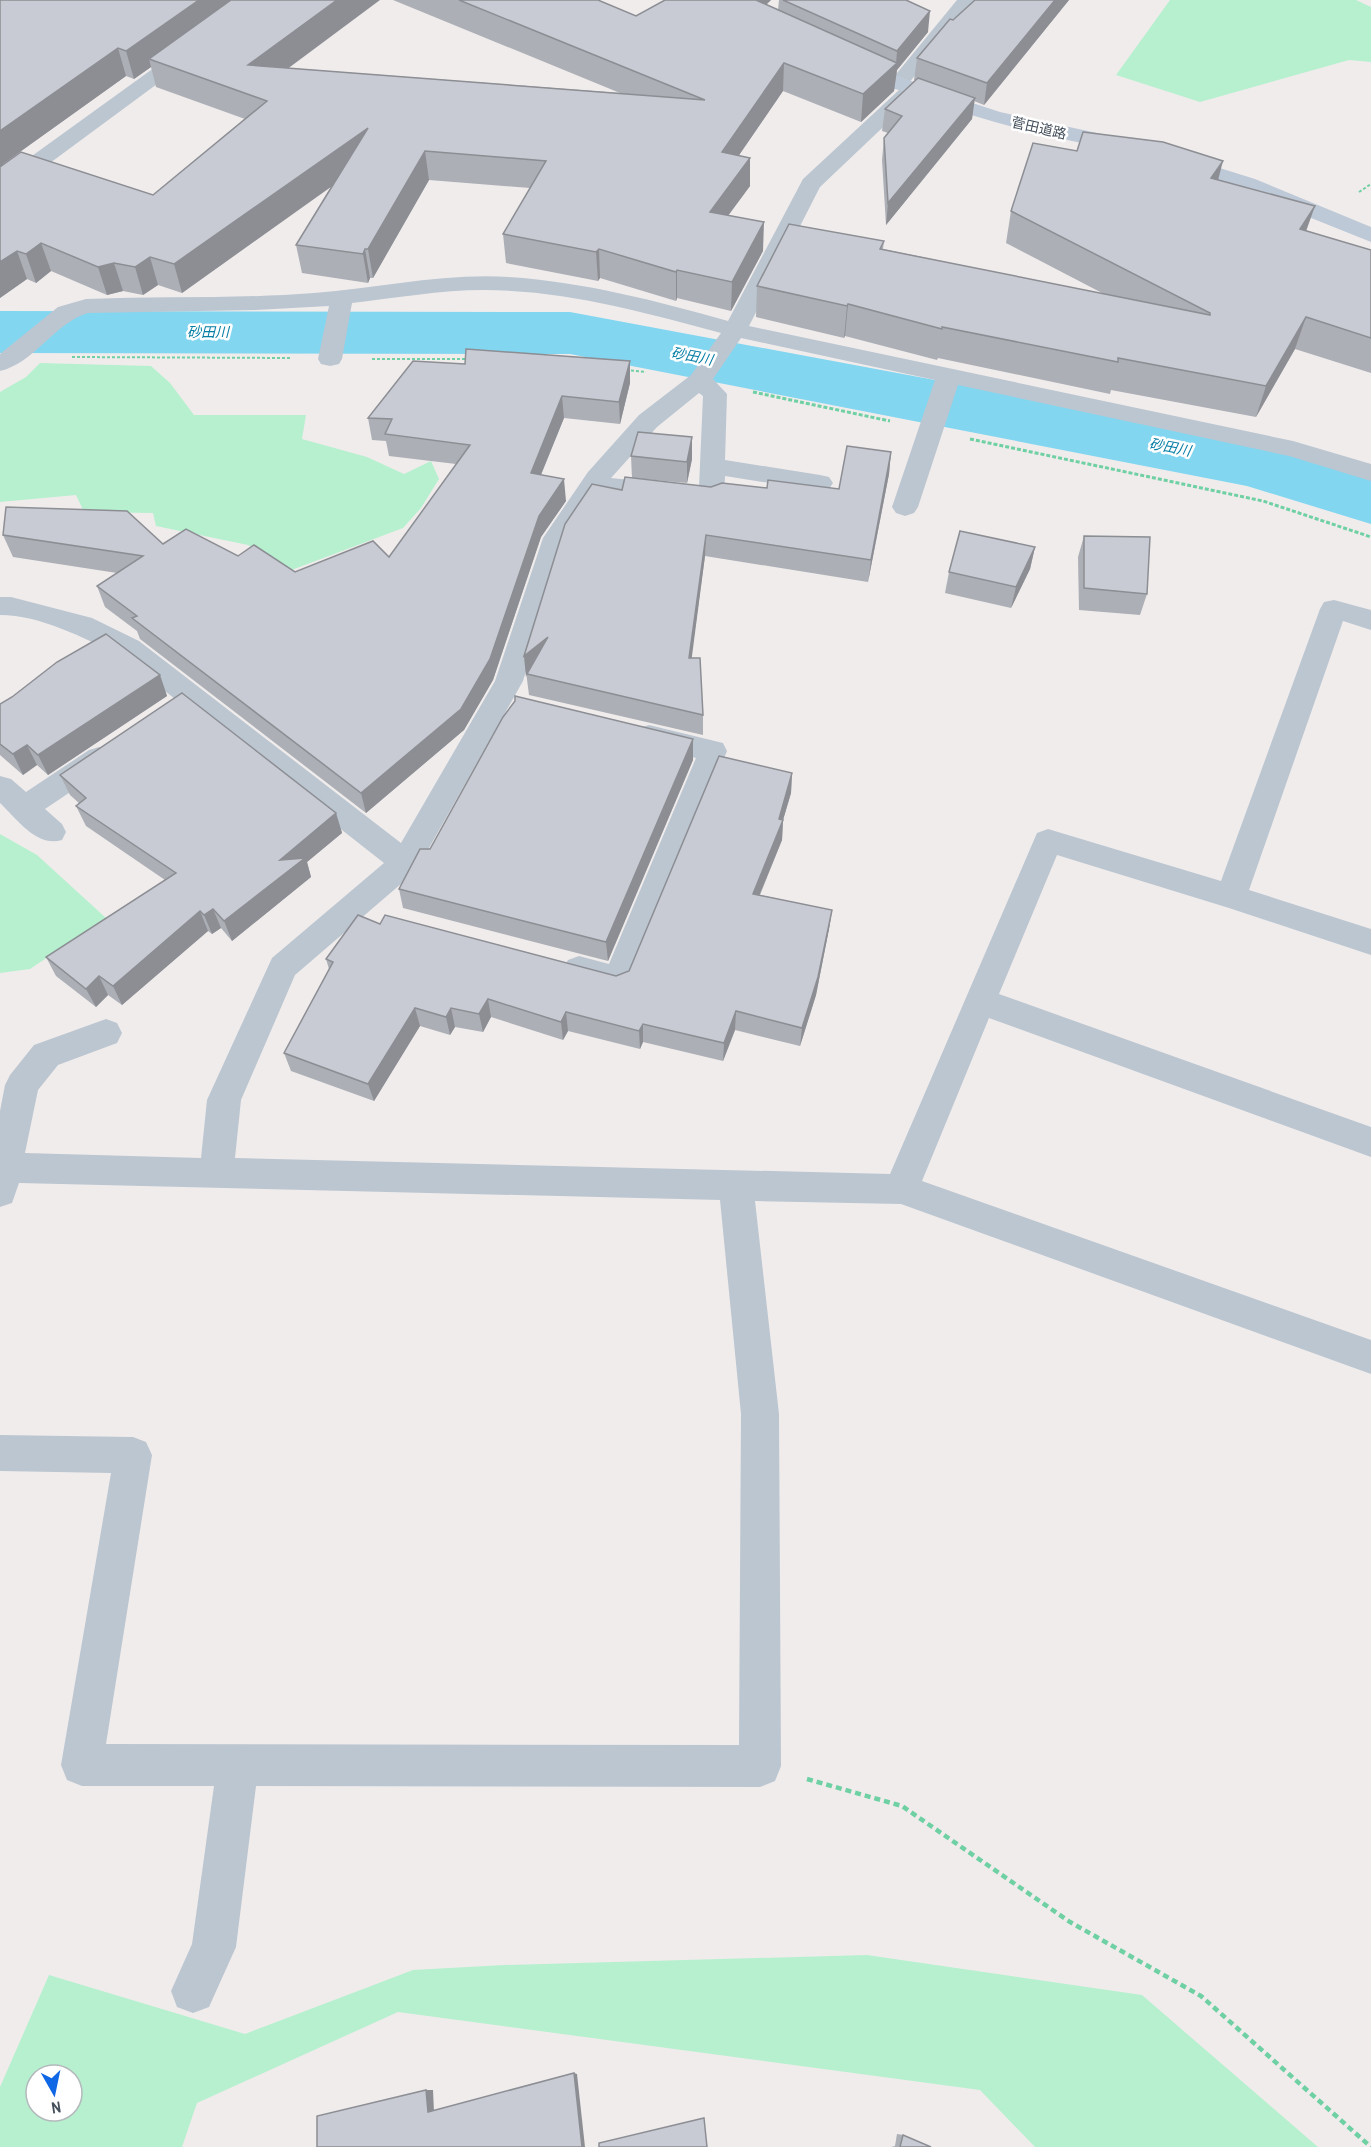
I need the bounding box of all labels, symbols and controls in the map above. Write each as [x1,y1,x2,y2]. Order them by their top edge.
street label: 菅田道路 [1010,113,1068,143]
water label: 砂田川 [187,323,231,341]
water label: 砂田川 [670,343,716,369]
water label: 砂田川 [1148,434,1194,460]
north arrow [24,2063,84,2123]
text: N [50,2096,63,2119]

